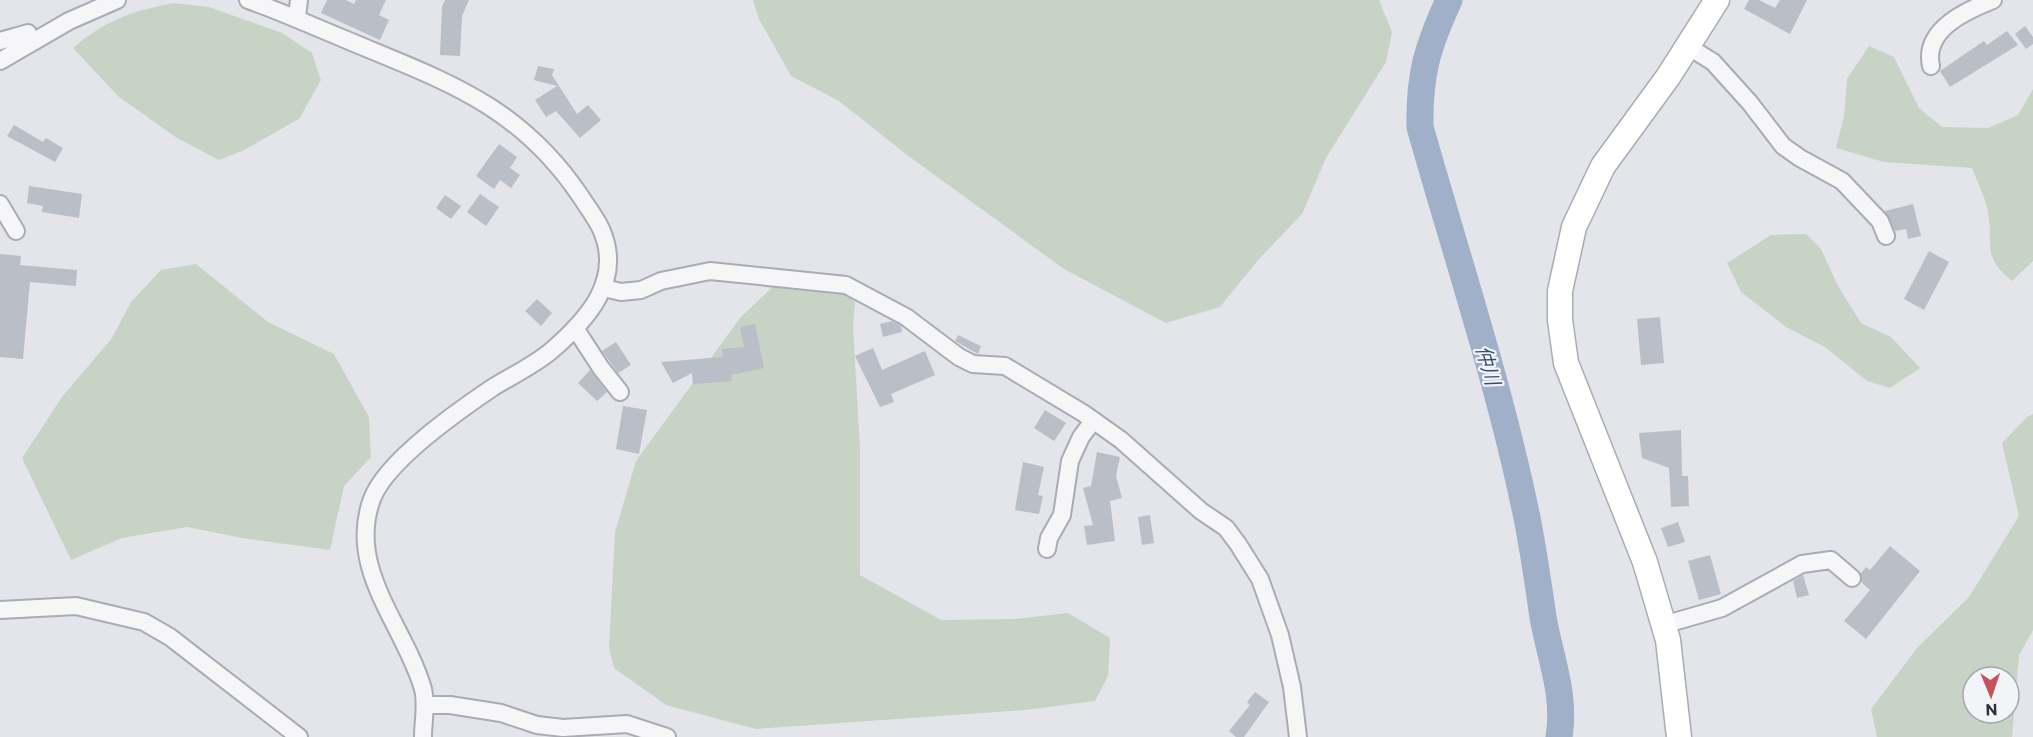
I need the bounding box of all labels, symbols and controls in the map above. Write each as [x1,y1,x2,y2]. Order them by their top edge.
water label: 仲川 [1472,342,1507,389]
north arrow [1961,665,2021,725]
text: N [1985,701,1998,720]

